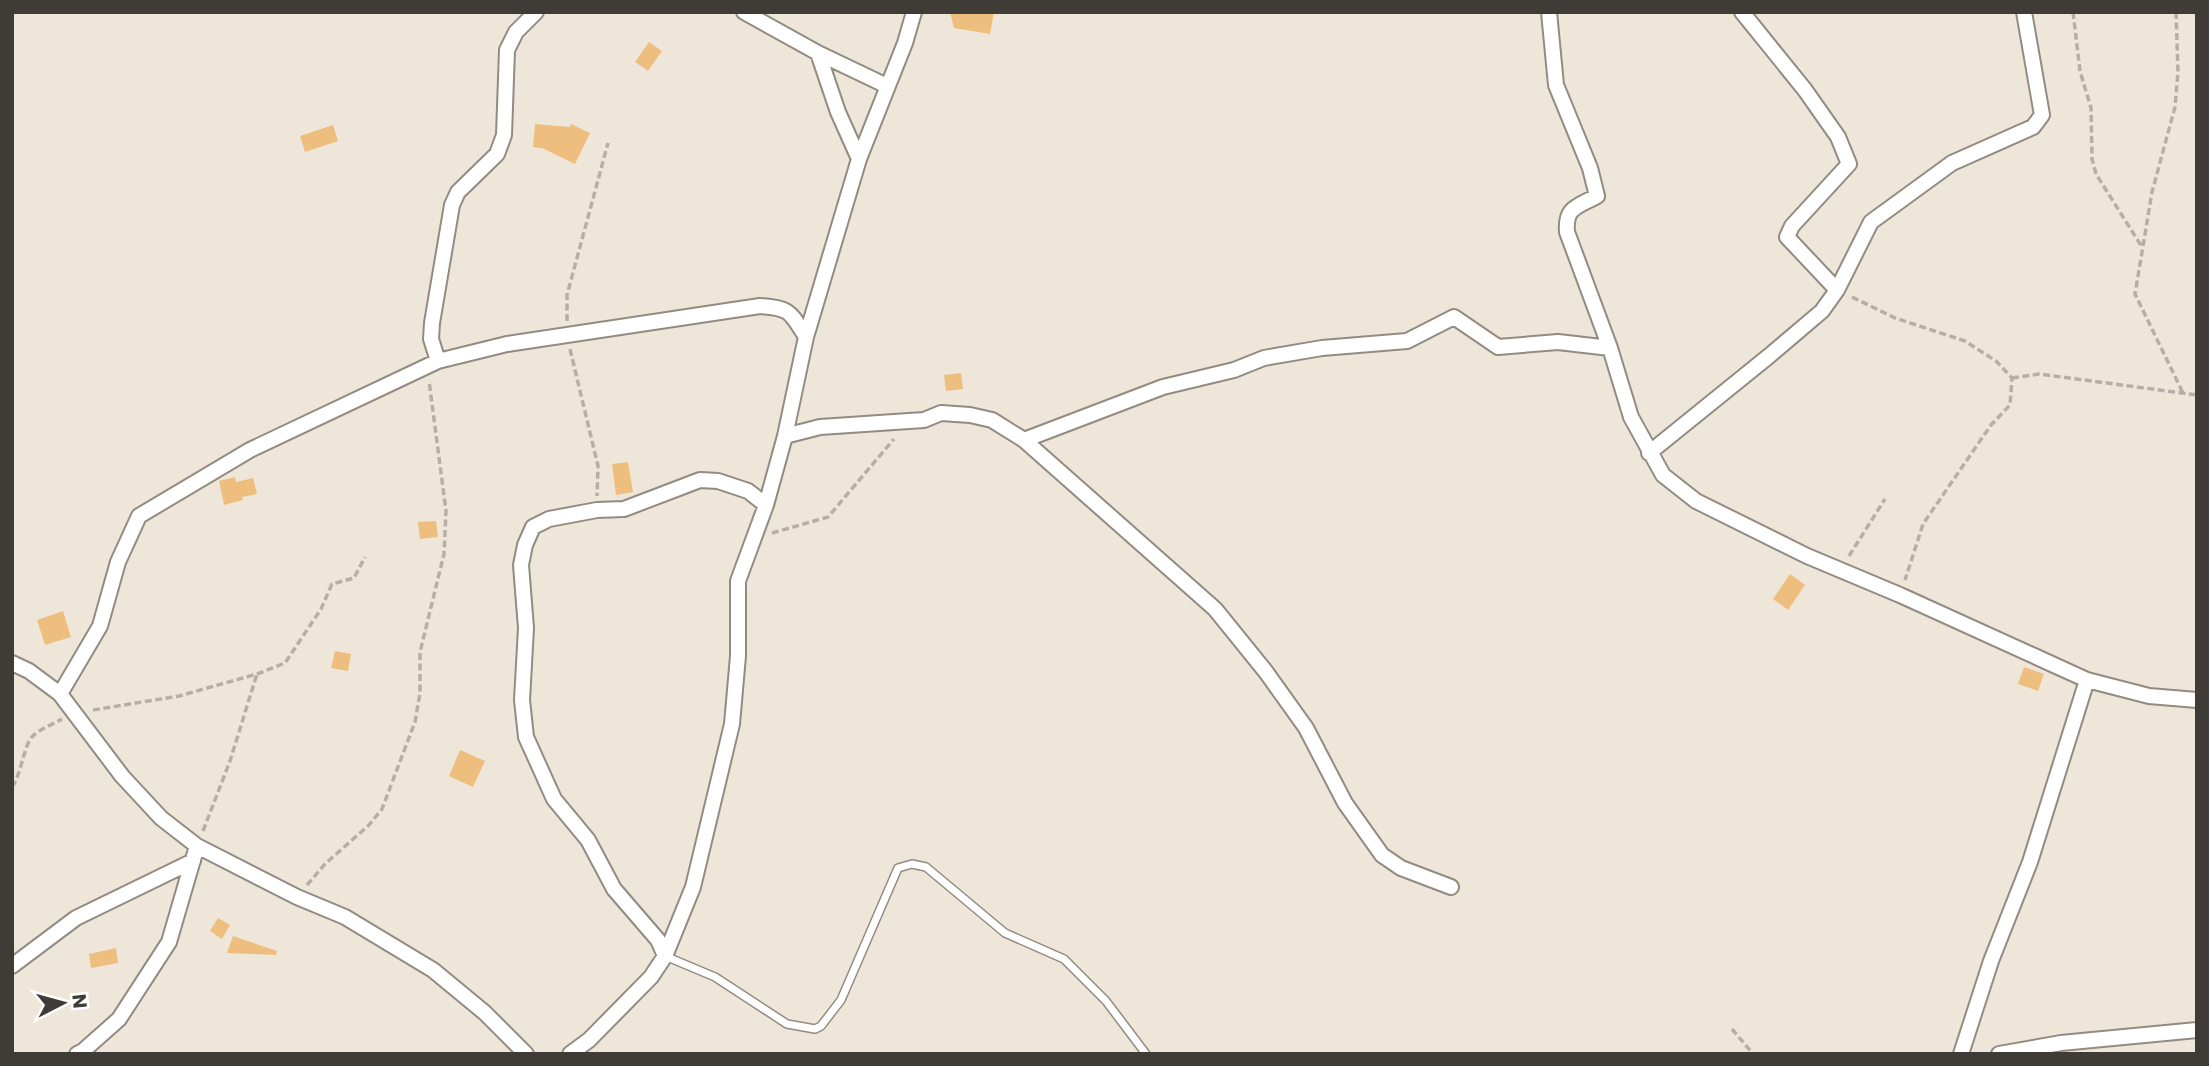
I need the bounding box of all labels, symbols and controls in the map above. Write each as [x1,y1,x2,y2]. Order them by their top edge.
north arrow [28,968,98,1038]
text: N [65,993,94,1010]

